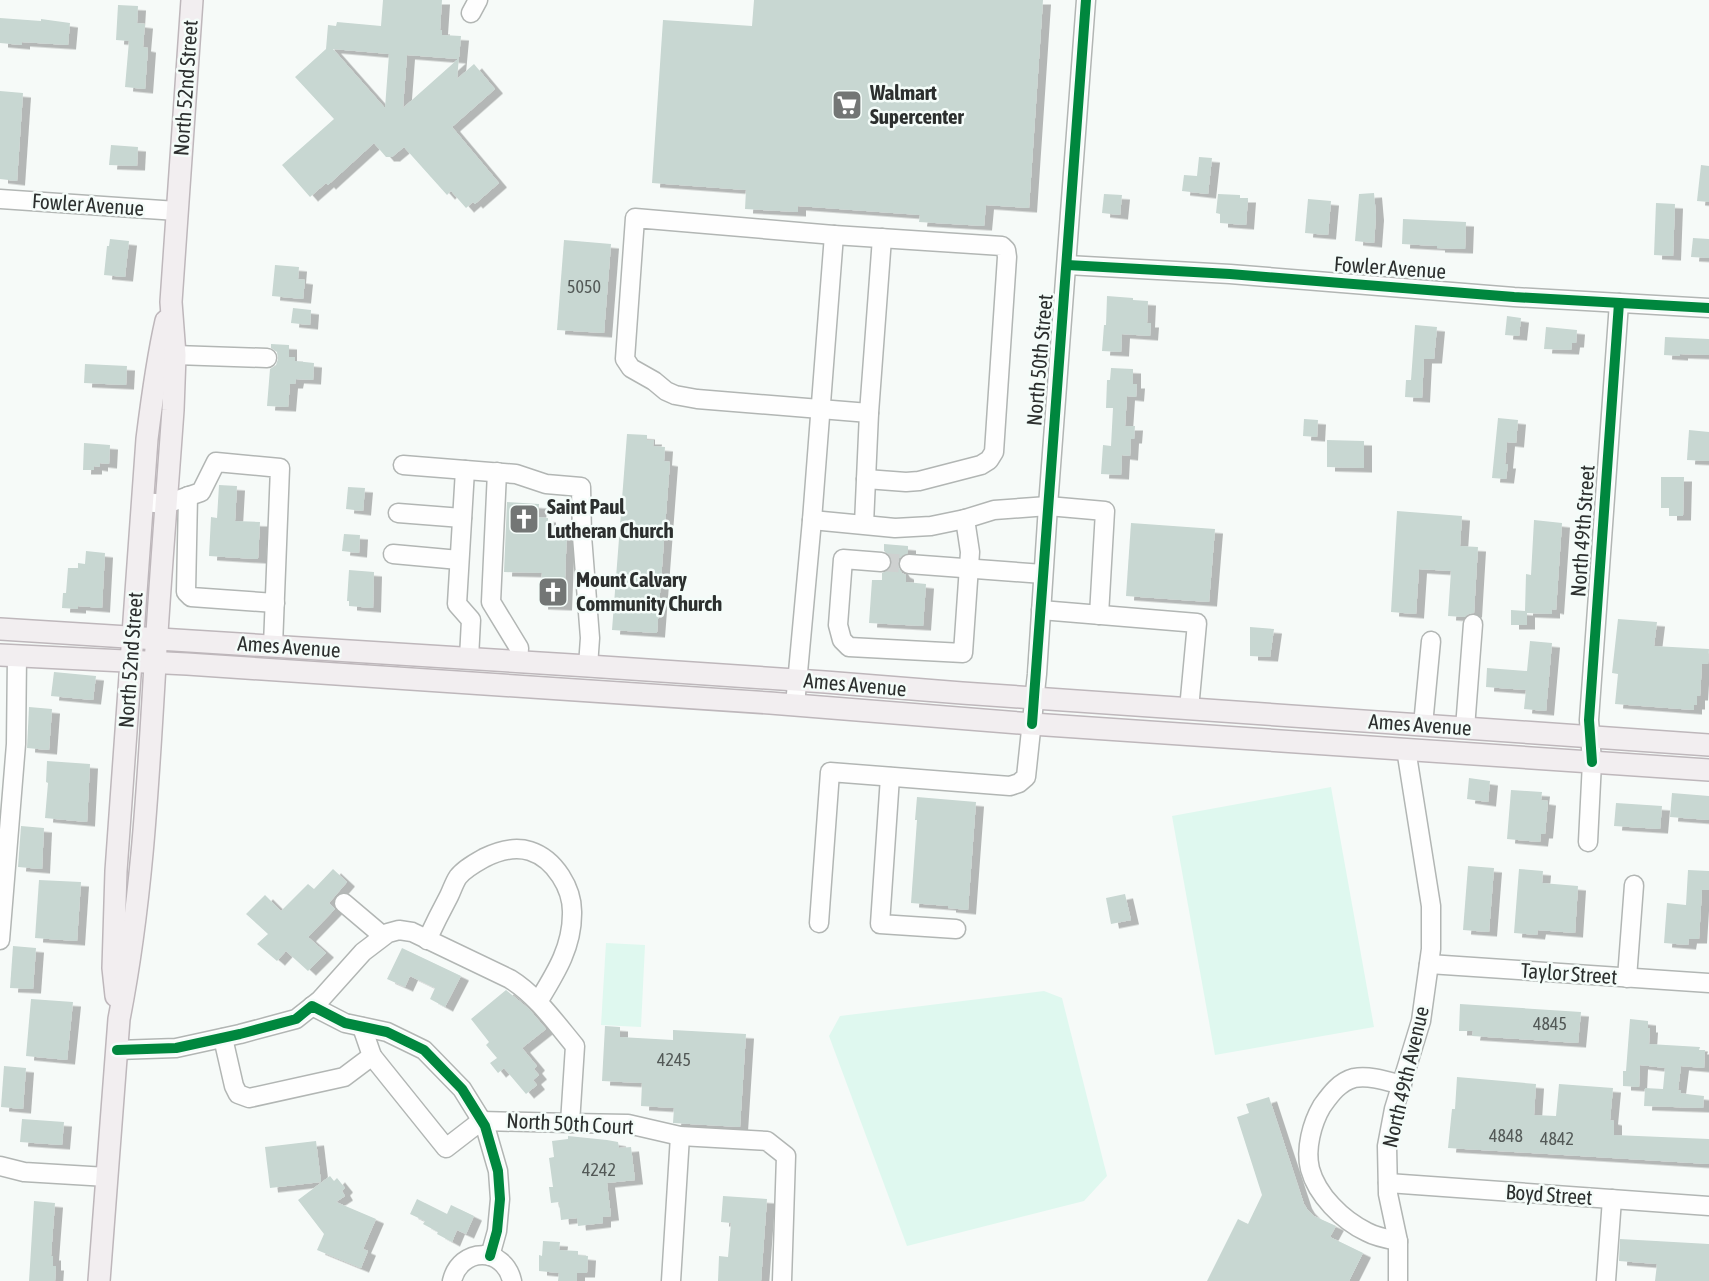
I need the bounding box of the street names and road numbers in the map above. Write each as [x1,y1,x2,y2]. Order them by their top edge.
street label: North 52nd Street [168,19,202,157]
street label: Fowler Avenue [31,188,145,220]
street label: Fowler Avenue [1333,251,1447,283]
street label: North 50th Street [1021,293,1057,427]
street label: North 49th Street [1565,464,1599,598]
street label: North 52nd Street [113,591,147,729]
street label: Ames Avenue [237,630,341,662]
street label: Ames Avenue [803,668,908,700]
street label: Ames Avenue [1368,708,1472,740]
street label: Taylor Street [1520,958,1618,988]
street label: North 49th Avenue [1377,1004,1433,1150]
street label: North 50th Court [506,1108,634,1138]
street label: Boyd Street [1505,1179,1593,1209]

